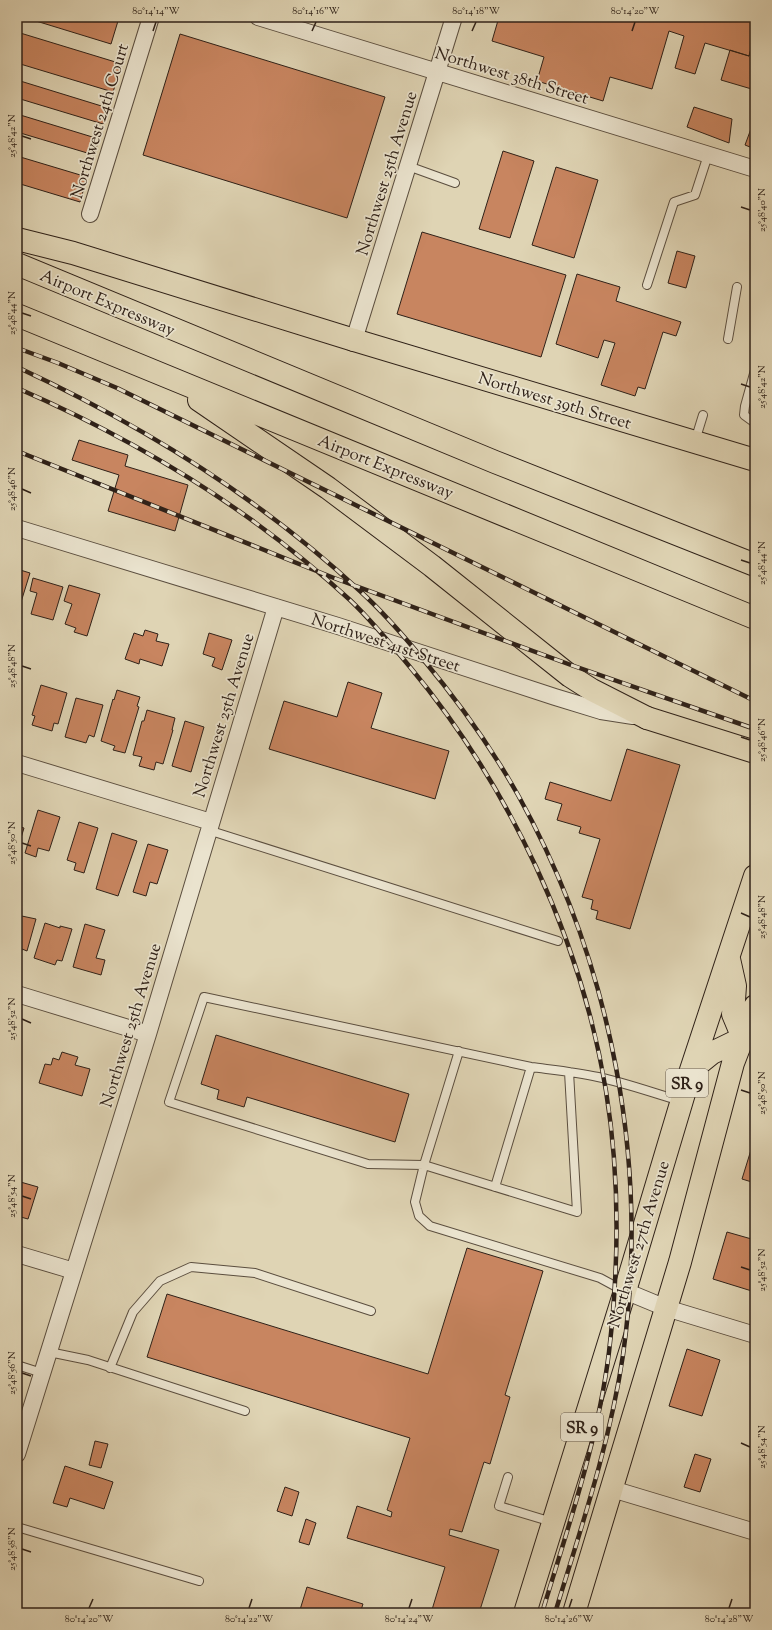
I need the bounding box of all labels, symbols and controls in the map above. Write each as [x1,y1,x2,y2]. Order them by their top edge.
text: 80°14'14"W [132,4,180,19]
text: 80°14'16"W [292,4,340,19]
text: 80°14'18"W [452,4,500,19]
text: 80°14'20"W [611,4,659,19]
street label: Northwest 24th Court [66,41,136,202]
street label: Northwest 38th Street [432,42,591,112]
street label: Northwest 25th Avenue [351,88,424,259]
text: 25°48'42"N [5,114,20,158]
text: 25°48'40"N [755,188,770,232]
street label: Airport Expressway [36,265,179,343]
text: 25°48'44"N [5,291,20,335]
text: 25°48'42"N [755,365,770,409]
street label: Northwest 39th Street [475,367,634,437]
street label: Airport Expressway [314,430,457,506]
text: 25°48'46"N [5,467,20,511]
text: 25°48'44"N [755,541,770,585]
street label: Northwest 41st Street [308,609,463,679]
street label: Northwest 25th Avenue [188,630,261,801]
text: 25°48'48"N [5,644,20,688]
text: 25°48'46"N [755,718,770,762]
text: 25°48'50"N [5,821,20,865]
text: 25°48'48"N [755,895,770,939]
street label: Northwest 25th Avenue [95,940,168,1111]
text: 25°48'52"N [5,998,20,1040]
road number: SR 9 [666,1069,708,1097]
text: 25°48'50"N [755,1071,770,1115]
street label: Northwest 27th Avenue [603,1158,677,1331]
text: 25°48'54"N [5,1174,20,1218]
text: 25°48'52"N [755,1249,770,1291]
text: 25°48'56"N [5,1351,20,1395]
road number: SR 9 [561,1413,603,1441]
text: 25°48'54"N [755,1425,770,1469]
text: 25°48'58"N [5,1527,20,1571]
text: 80°14'20"W [65,1612,113,1627]
text: 80°14'22"W [225,1612,273,1627]
text: 80°14'24"W [385,1612,433,1627]
text: 80°14'26"W [545,1612,593,1627]
text: 80°14'28"W [705,1612,753,1627]

